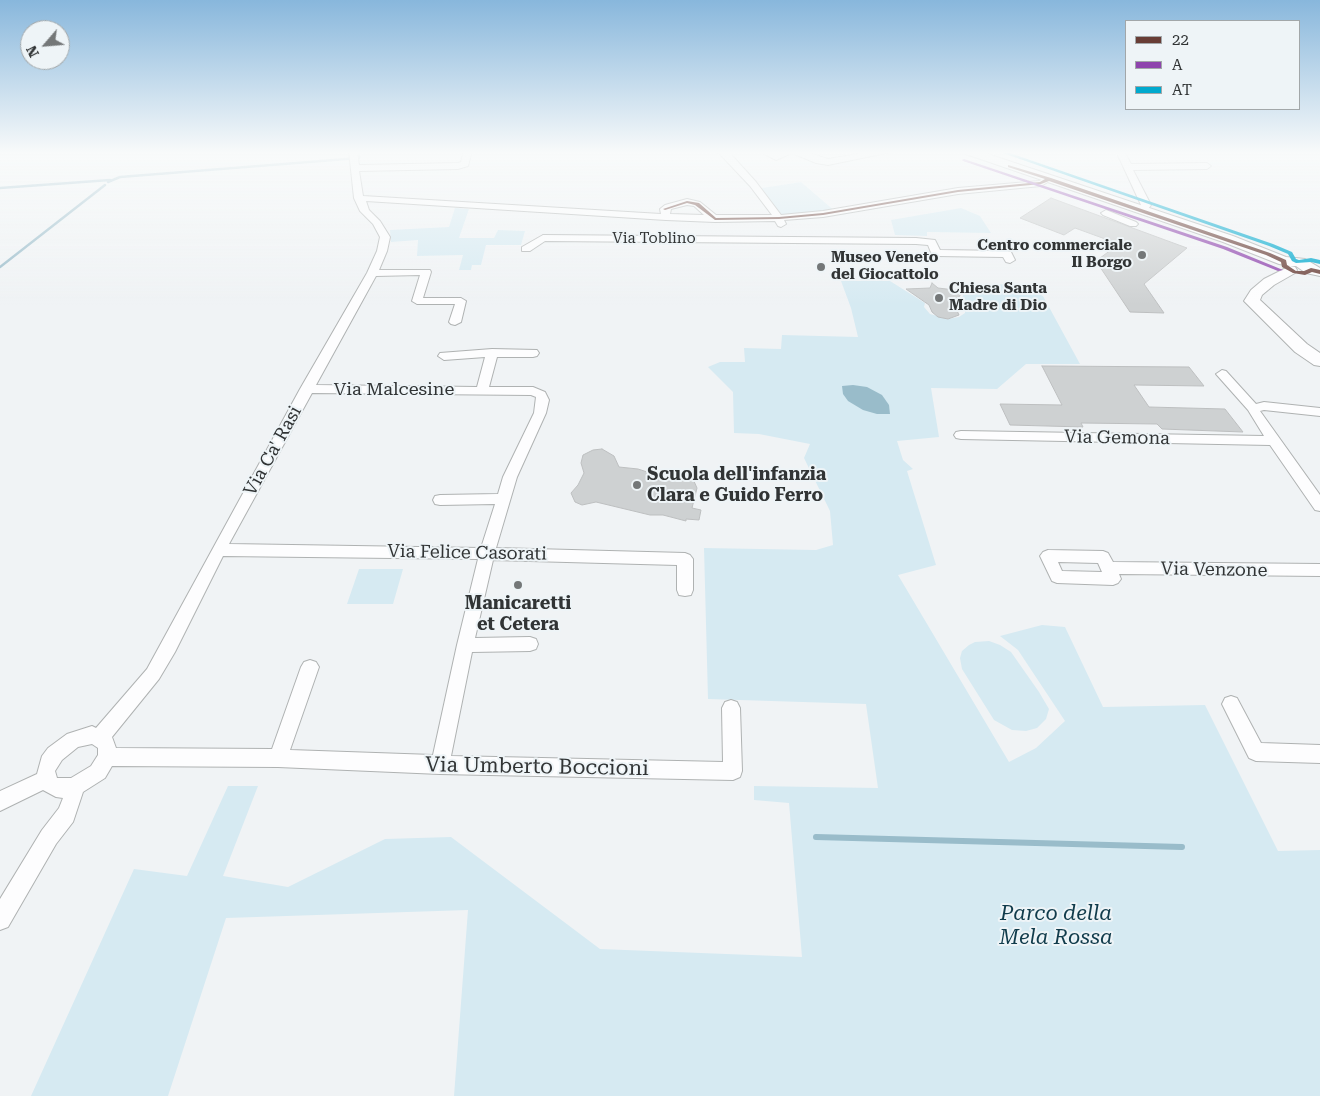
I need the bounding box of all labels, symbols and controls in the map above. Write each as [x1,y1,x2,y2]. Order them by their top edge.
north arrow [20,20,70,70]
legend [1125,20,1300,110]
text: 22 [1172,31,1189,49]
text: N [23,43,42,60]
text: A [1172,56,1183,74]
text: AT [1172,81,1192,99]
street label: Via Toblino [612,230,696,248]
place label: Centro commerciale Il Borgo [977,237,1132,272]
place label: Museo Veneto del Giocattolo [831,249,939,284]
marker: Centro commerciale Il Borgo [1136,249,1148,261]
marker: Museo Veneto del Giocattolo [815,261,827,273]
place label: Chiesa Santa Madre di Dio [949,280,1047,315]
marker: Chiesa Santa Madre di Dio [933,292,945,304]
street label: Via Malcesine [334,379,454,401]
street label: Via Ca' Rasi [240,402,306,500]
street label: Via Gemona [1064,426,1170,450]
place label: Scuola dell'infanzia Clara e Guido Ferro [647,464,826,506]
marker: Scuola dell'infanzia Clara e Guido Ferro [631,479,643,491]
street label: Via Felice Casorati [387,541,547,565]
street label: Via Venzone [1160,558,1268,582]
marker: Manicaretti et Cetera [512,579,524,591]
place label: Manicaretti et Cetera [465,593,571,636]
street label: Via Umberto Boccioni [425,752,649,782]
park label: Parco della Mela Rossa [999,901,1113,951]

